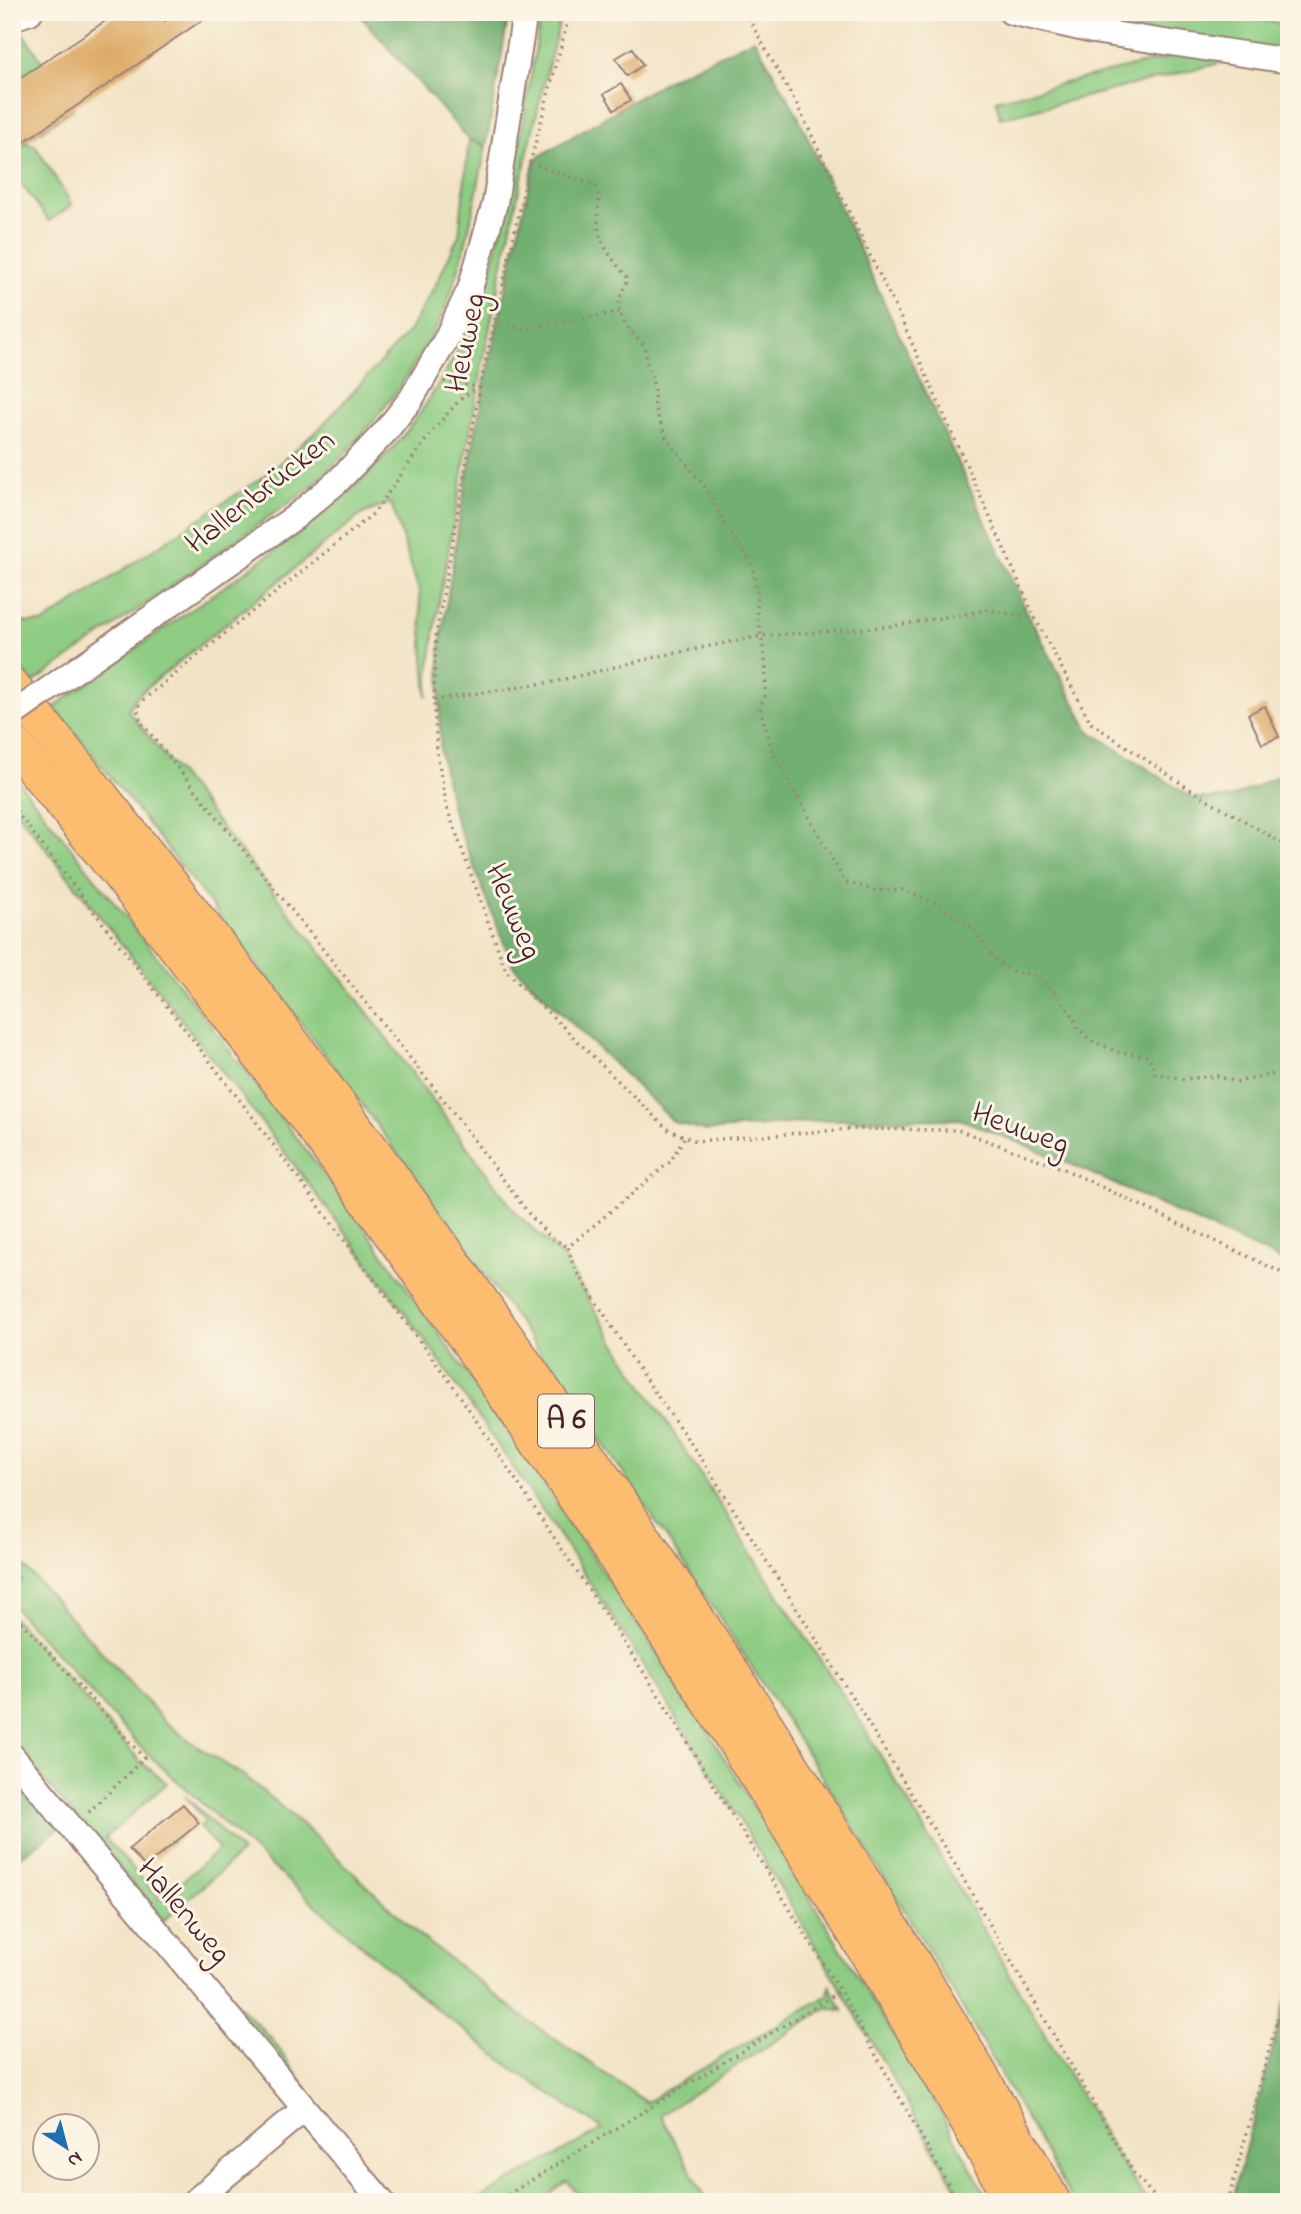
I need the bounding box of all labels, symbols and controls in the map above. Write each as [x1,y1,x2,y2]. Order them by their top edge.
street label: Heuweg [434,289,500,397]
street label: Hallenbrücken [176,419,346,567]
street label: Heuweg [471,856,553,968]
street label: Heuweg [965,1091,1075,1169]
road number: A 6 [538,1394,594,1448]
street label: Hallenweg [124,1848,242,1976]
north arrow [32,2112,102,2182]
text: N [61,2144,88,2174]

